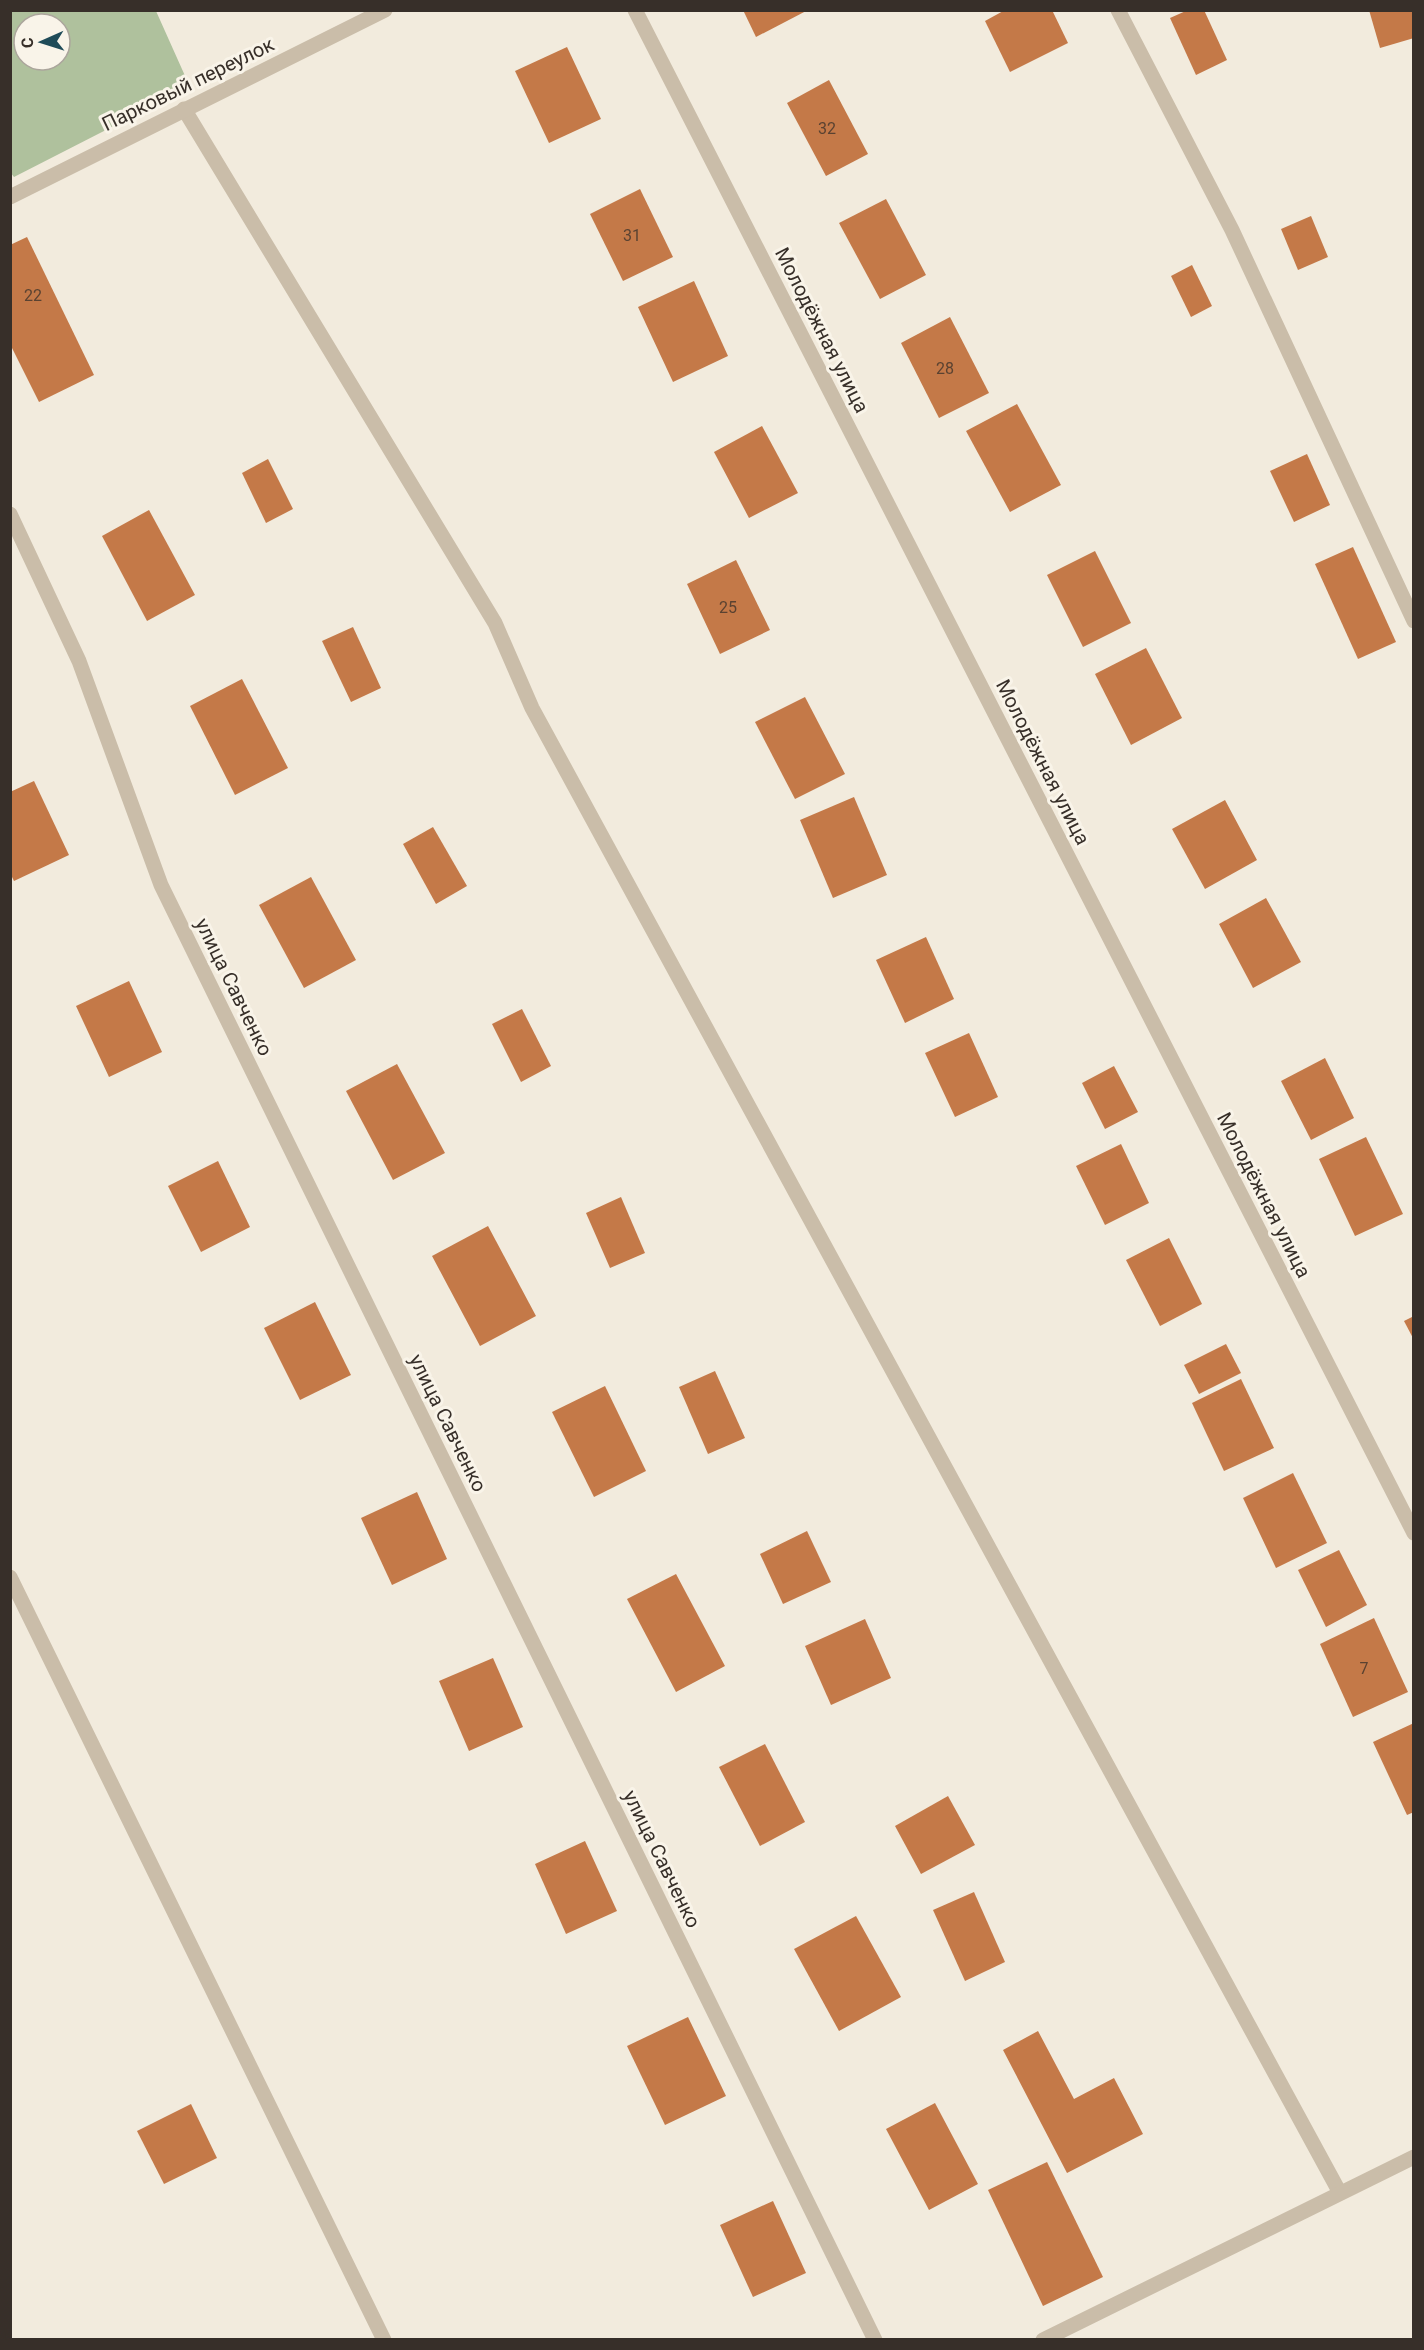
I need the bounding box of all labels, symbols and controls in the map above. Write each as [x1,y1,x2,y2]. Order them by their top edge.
north arrow [12,12,72,72]
street label: Парковый переулок [98,32,278,136]
text: С [18,37,37,48]
house number: 32 [818,119,836,138]
house number: 31 [623,226,641,245]
street label: Молодёжная улица [770,243,874,417]
house number: 22 [24,286,42,305]
house number: 28 [936,359,954,378]
house number: 25 [719,598,737,617]
street label: Молодёжная улица [991,675,1095,849]
street label: улица Савченко [190,914,278,1060]
street label: Молодёжная улица [1212,1108,1316,1282]
street label: улица Савченко [404,1350,492,1496]
house number: 7 [1360,1659,1369,1678]
street label: улица Савченко [618,1786,706,1932]

